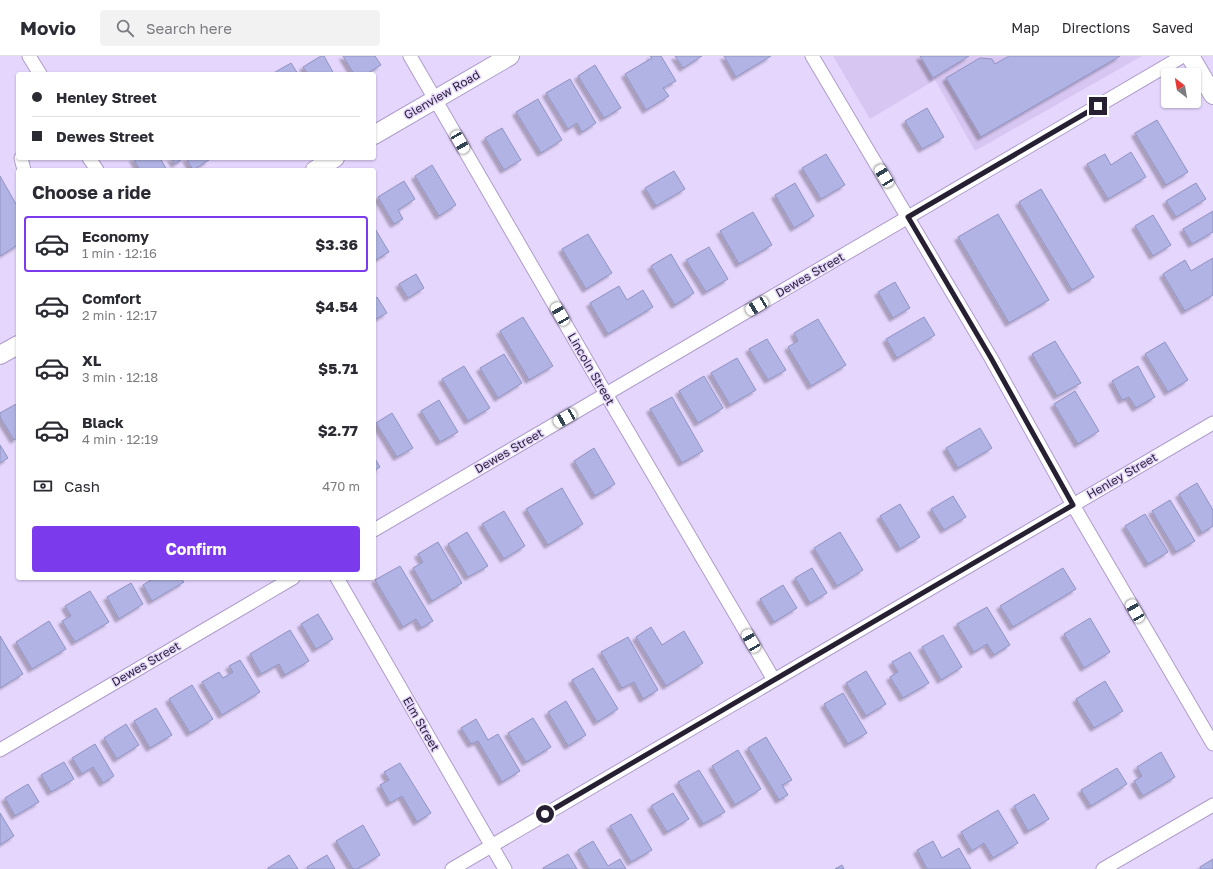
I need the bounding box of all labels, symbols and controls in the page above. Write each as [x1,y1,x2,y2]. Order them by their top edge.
search box [100,10,380,46]
text: Movio [20,16,76,39]
icon: search [114,17,136,39]
text: Search here [146,19,232,37]
text: Map [1011,19,1040,36]
text: Directions [1062,19,1130,36]
text: Saved [1152,19,1193,36]
street label: Glenview Road [401,67,482,122]
north arrow [1161,68,1201,108]
map controls [1161,68,1201,108]
text: Henley Street [56,88,157,106]
route end [1089,97,1107,115]
text: Dewes Street [56,127,154,145]
car [449,129,471,155]
car [873,163,895,189]
text: Choose a ride [32,181,151,203]
icon: car [34,226,70,262]
text: Economy [82,227,149,245]
text: $3.36 [315,235,358,253]
text: 1 min · 12:16 [82,245,157,261]
street label: Dewes Street [773,249,847,300]
icon: car [34,288,70,324]
text: Comfort [82,289,141,307]
car [744,295,770,317]
text: $4.54 [315,297,358,315]
car [549,301,571,327]
text: 2 min · 12:17 [82,307,157,323]
street label: Lincoln Street [565,330,618,408]
icon: car [34,350,70,386]
text: XL [82,351,101,369]
text: $5.71 [318,359,358,377]
text: 3 min · 12:18 [82,369,158,385]
car [552,407,578,429]
icon: car [34,412,70,448]
text: Black [82,413,124,431]
text: $2.77 [318,421,358,439]
street label: Dewes Street [472,425,546,476]
text: 4 min · 12:19 [82,431,158,447]
street label: Henley Street [1084,449,1160,502]
icon: cash [32,475,54,497]
text: Cash [64,477,100,495]
text: 470 m [322,478,360,494]
button: Confirm [32,526,360,572]
car [1124,598,1146,624]
car [740,628,762,654]
street label: Dewes Street [109,638,183,689]
street label: Elm Street [400,694,443,754]
route start [536,805,554,823]

